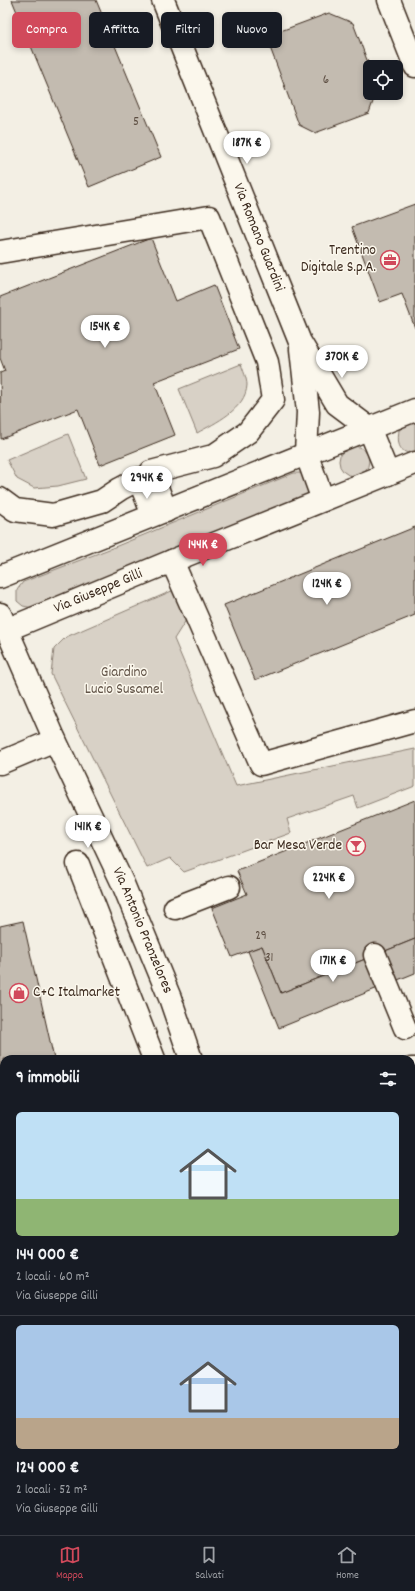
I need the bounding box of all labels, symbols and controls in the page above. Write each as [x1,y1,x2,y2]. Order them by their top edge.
chip: Compra [12,12,81,48]
chip: Affitta [89,12,153,48]
chip: Filtri [161,12,214,48]
chip: Nuovo [222,12,282,48]
map controls [363,60,403,100]
button: locate [363,60,403,100]
house number: 6 [323,71,329,90]
house number: 5 [133,113,139,132]
pin: 187K € [214,131,280,165]
text: 187K € [232,134,262,153]
street label: Via Romano Guardini [227,180,290,295]
place label: Trentino Digitale S.p.A. [301,240,376,279]
office icon: Trentino Digitale S.p.A. [379,249,401,271]
pin: 154K € [72,315,138,349]
text: 154K € [90,318,120,337]
pin: 370K € [309,345,375,379]
text: 370K € [325,348,359,367]
pin: 294K € [114,466,180,500]
text: 294K € [130,469,164,488]
pin: 144K € [170,533,236,567]
text: 144K € [188,536,218,555]
street label: Via Giuseppe Gilli [51,563,146,620]
pin: 124K € [294,572,360,606]
text: 124K € [312,575,342,594]
park label: Giardino Lucio Susamel [85,662,164,701]
pin: 141K € [55,815,121,849]
text: 141K € [74,818,102,837]
place label: Bar Mesa Verde [254,835,342,857]
bar icon: Bar Mesa Verde [345,835,367,857]
street label: Via Antonio Pranzelores [106,864,178,997]
pin: 224K € [296,866,362,900]
text: 224K € [313,869,346,888]
house number: 29 [255,927,267,946]
house number: 31 [265,949,273,968]
pin: 171K € [300,949,366,983]
text: 171K € [320,952,346,971]
shop icon: C+C Italmarket [8,982,30,1004]
place label: C+C Italmarket [33,982,120,1004]
text: 9 immobili [16,1067,79,1091]
icon: filters [377,1068,399,1090]
icon: home [172,1138,244,1210]
text: 144 000 € [16,1244,79,1268]
text: 2 locali · 60 m² [16,1268,89,1287]
text: Via Giuseppe Gilli [16,1287,98,1306]
icon: home [172,1351,244,1423]
text: 124 000 € [16,1457,79,1481]
text: 2 locali · 52 m² [16,1481,88,1500]
text: Via Giuseppe Gilli [16,1500,98,1519]
tab: Mappa [56,1544,83,1584]
tab: Salvati [195,1544,224,1584]
tab: Home [336,1544,359,1584]

